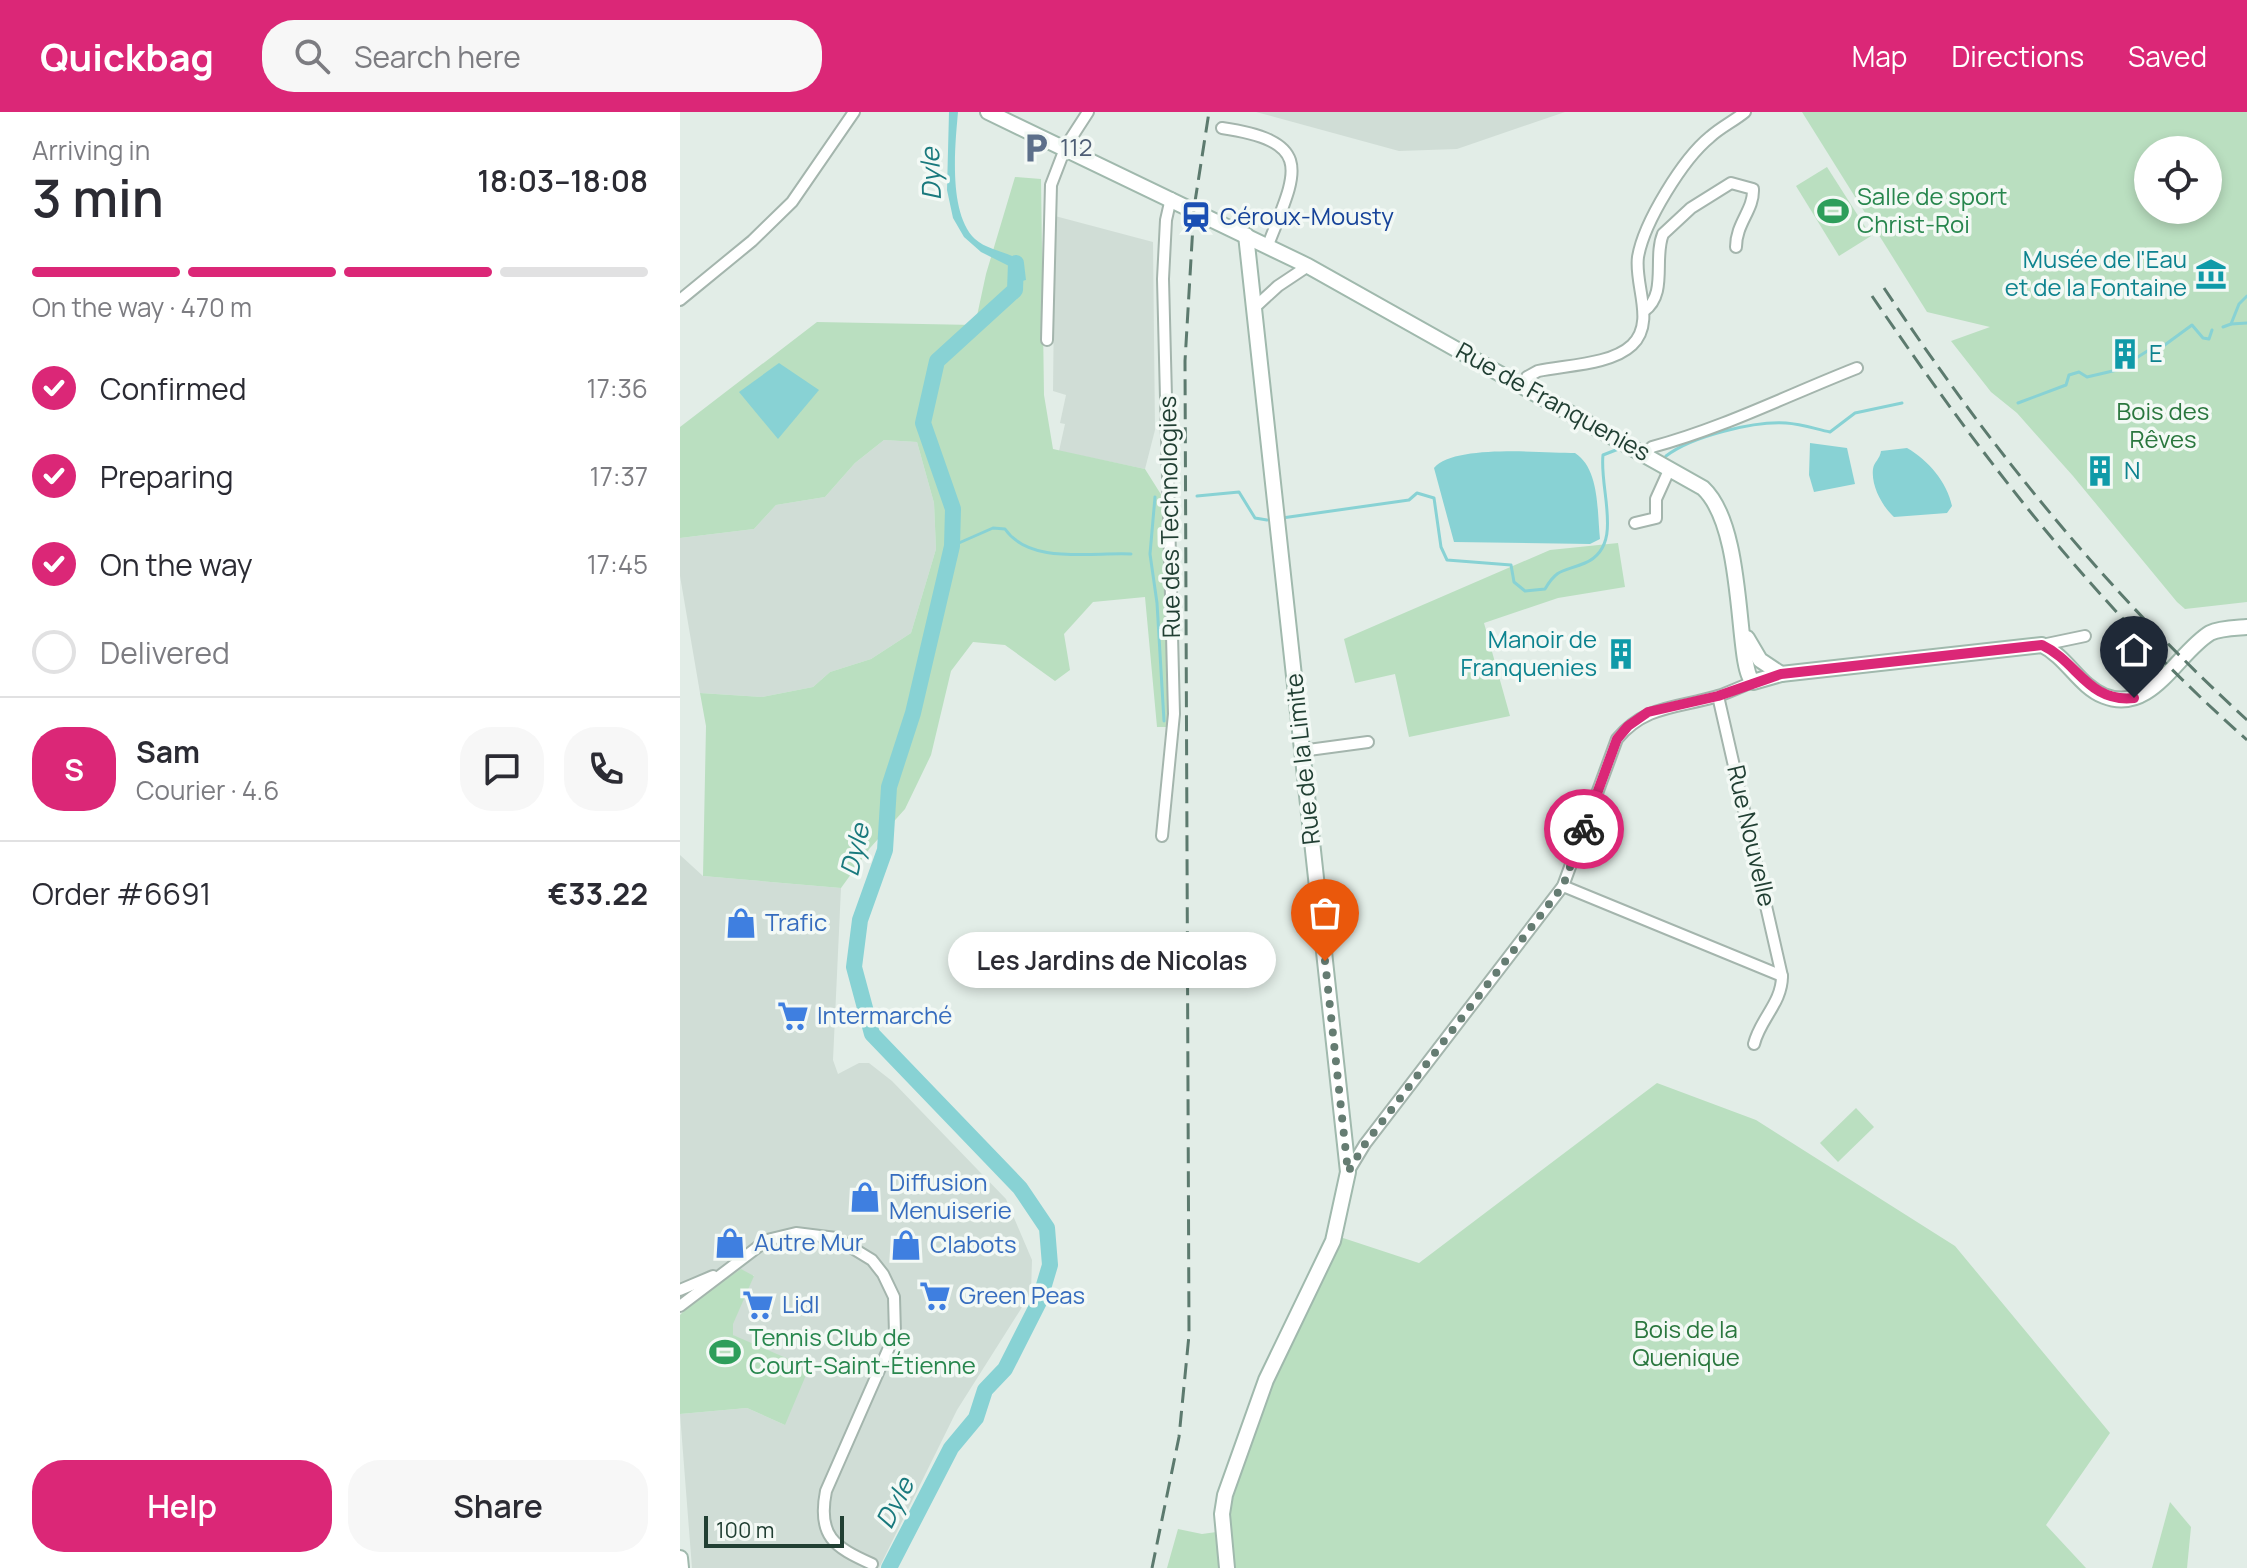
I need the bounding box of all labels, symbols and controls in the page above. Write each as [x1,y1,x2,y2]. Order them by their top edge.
search box [262,20,822,92]
text: Quickbag [40,30,214,82]
icon: search [290,34,334,78]
text: Search here [354,36,521,77]
text: Map [1852,37,1907,75]
text: Directions [1951,37,2084,75]
text: Saved [2128,37,2207,75]
place label: 112 [1060,130,1092,163]
parking icon: 112 [1019,131,1053,165]
text: Arriving in [32,132,150,168]
map controls [2134,136,2222,224]
button: locate [2134,136,2222,224]
water label: Dyle [911,145,949,201]
text: 18:03–18:08 [477,160,648,201]
text: 3 min [32,162,164,233]
place label: Salle de sport Christ-Roi [1857,179,2007,240]
sports icon: Salle de sport Christ-Roi [1816,194,1850,228]
place label: Céroux-Mousty [1220,199,1394,232]
station icon: Céroux-Mousty [1179,200,1213,234]
place label: Musée de l'Eau et de la Fontaine [2005,242,2187,303]
museum icon: Musée de l'Eau et de la Fontaine [2194,257,2228,291]
text: On the way · 470 m [32,289,252,325]
street label: Rue de Franquenies [1451,333,1657,468]
place label: E [2149,336,2163,369]
building icon: E [2108,337,2142,371]
icon: check [32,366,76,410]
text: Confirmed [100,368,247,409]
text: 17:36 [587,370,648,406]
park label: Bois des Rêves [2117,394,2209,455]
street label: Rue des Technologies [1150,396,1187,639]
place label: N [2124,453,2140,486]
icon: check [32,454,76,498]
building icon: N [2083,454,2117,488]
text: Preparing [100,456,234,497]
text: 17:37 [590,458,648,494]
icon: check [32,542,76,586]
text: On the way [100,544,253,585]
text: 17:45 [587,546,648,582]
pin [2100,616,2168,698]
place label: Manoir de Franquenies [1461,622,1597,683]
icon: home [2112,628,2156,672]
text: Delivered [100,632,230,673]
building icon: Manoir de Franquenies [1604,637,1638,671]
street label: Rue de la Limite [1276,672,1327,846]
button: chat [460,727,544,811]
button: phone [564,727,648,811]
text: Sam [136,731,200,772]
text: S [64,749,84,790]
street label: Rue Nouvelle [1720,762,1785,910]
text: Courier · 4.6 [136,772,279,808]
courier [1544,789,1624,869]
icon: bike [1562,807,1606,851]
water label: Dyle [831,818,878,879]
text: Order #6691 [32,873,211,914]
text: €33.22 [548,873,648,914]
pin [1291,879,1359,961]
icon: bag [1303,891,1347,935]
place label: Trafic [765,905,827,938]
shop icon: Trafic [724,906,758,940]
callout: Les Jardins de Nicolas [949,933,1277,989]
text: Les Jardins de Nicolas [976,942,1248,978]
place label: Intermarché [817,998,952,1031]
supermarket icon: Intermarché [776,999,810,1033]
place label: Diffusion Menuiserie [889,1165,1012,1226]
shop icon: Diffusion Menuiserie [848,1180,882,1214]
place label: Autre Mur [754,1225,864,1258]
shop icon: Autre Mur [713,1226,747,1260]
place label: Clabots [930,1227,1017,1260]
shop icon: Clabots [889,1228,923,1262]
place label: Green Peas [959,1278,1085,1311]
supermarket icon: Green Peas [918,1279,952,1313]
place label: Lidl [782,1287,820,1320]
supermarket icon: Lidl [741,1288,775,1322]
park label: Bois de la Quenique [1632,1312,1740,1373]
place label: Tennis Club de Court-Saint-Étienne [749,1320,976,1381]
sports icon: Tennis Club de Court-Saint-Étienne [708,1335,742,1369]
button: Help [32,1460,332,1552]
button: Share [348,1460,648,1552]
water label: Dyle [866,1469,923,1534]
scale bar [704,1512,844,1548]
text: 100 m [716,1515,774,1545]

